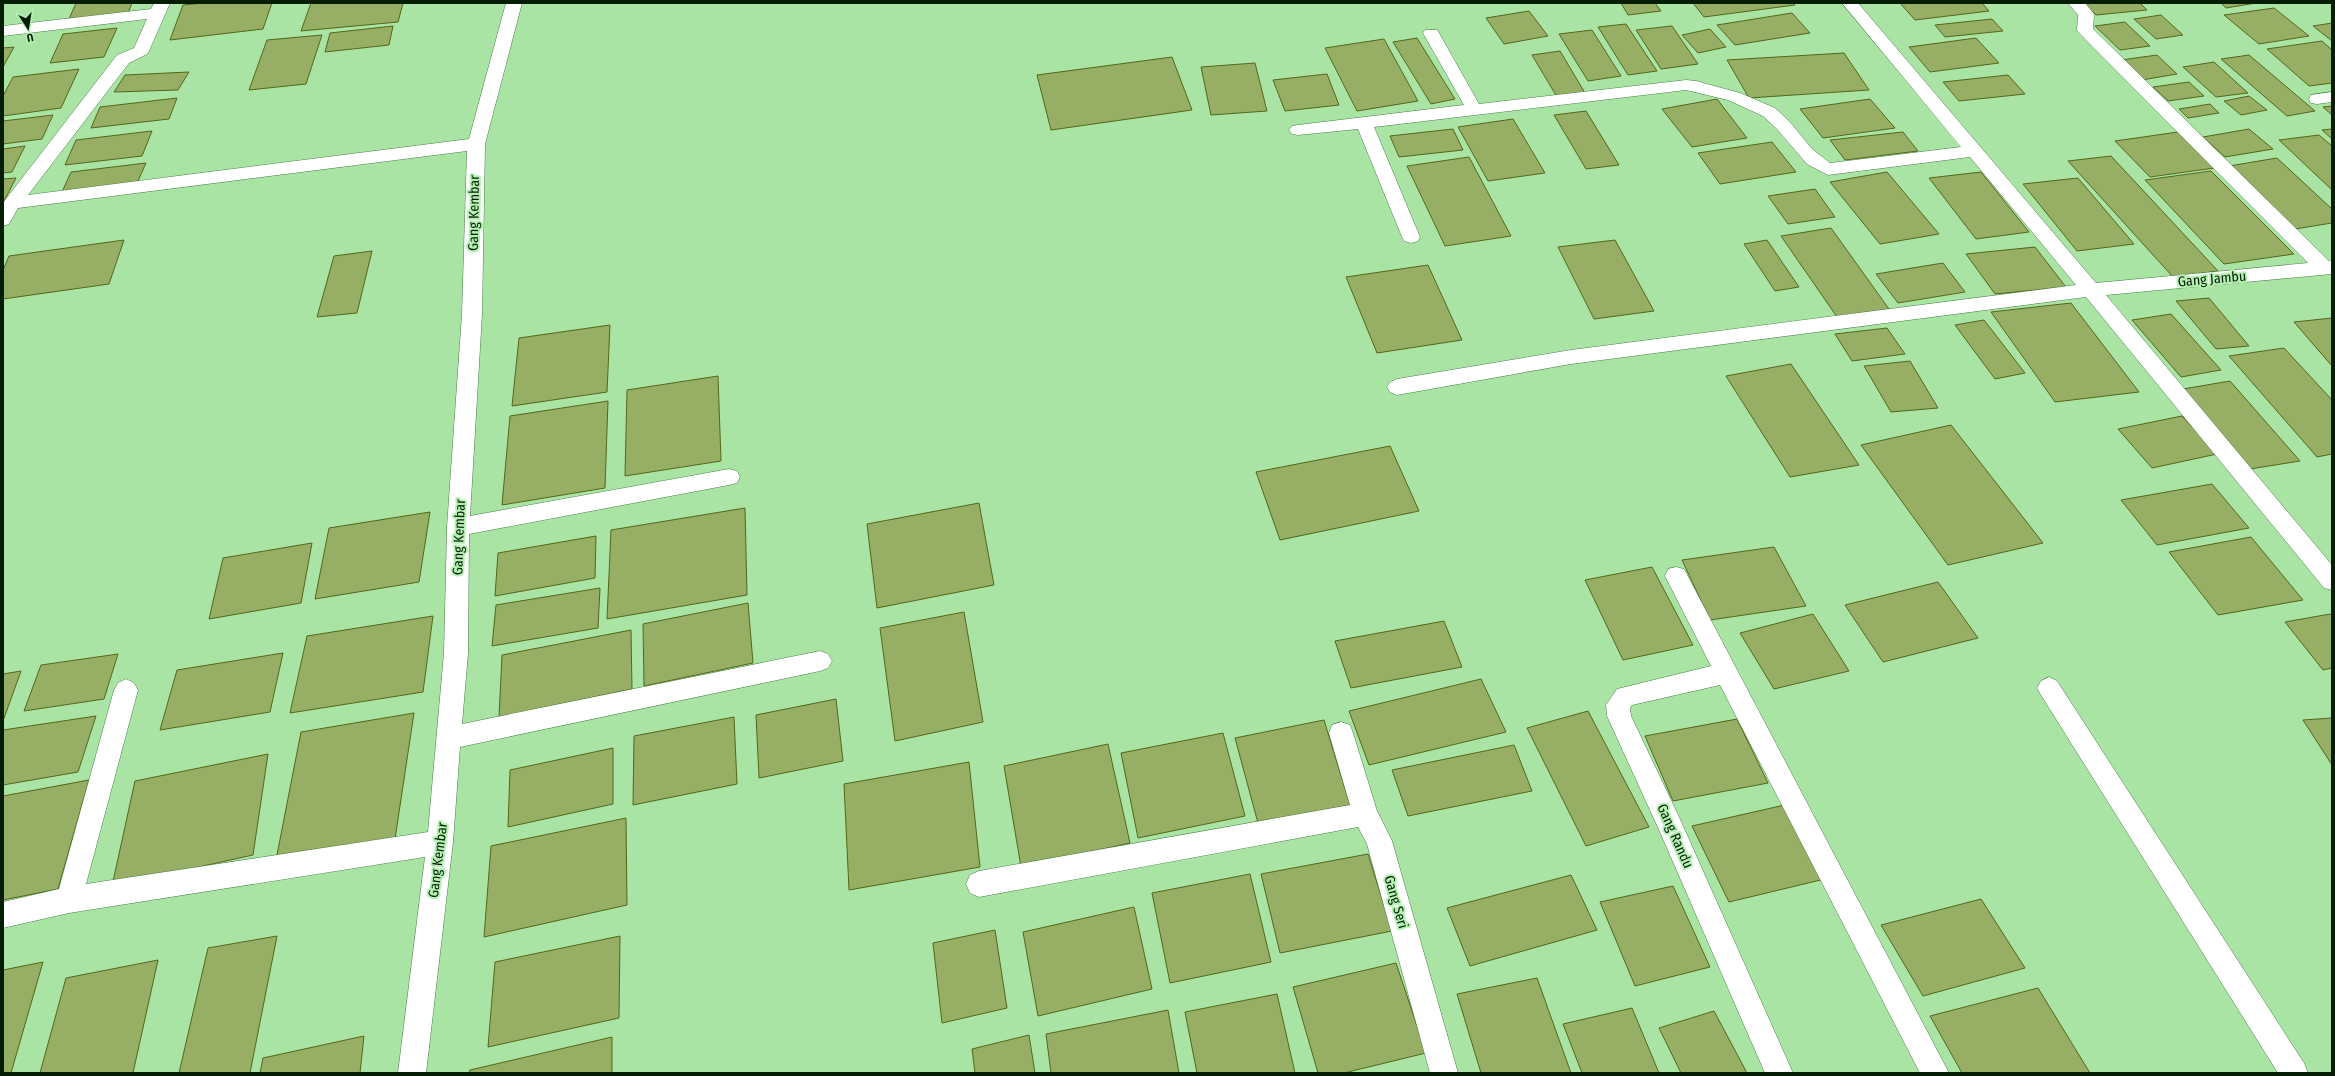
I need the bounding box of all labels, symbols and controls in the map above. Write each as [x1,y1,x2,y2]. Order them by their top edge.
north arrow [8,8,48,48]
text: U [25,30,34,44]
street label: Gang Kembar [465,175,483,251]
street label: Gang Jambu [2177,268,2247,290]
street label: Gang Kembar [449,499,469,575]
street label: Gang Randu [1653,801,1697,871]
street label: Gang Kembar [425,821,451,899]
street label: Gang Seri [1380,874,1412,930]

